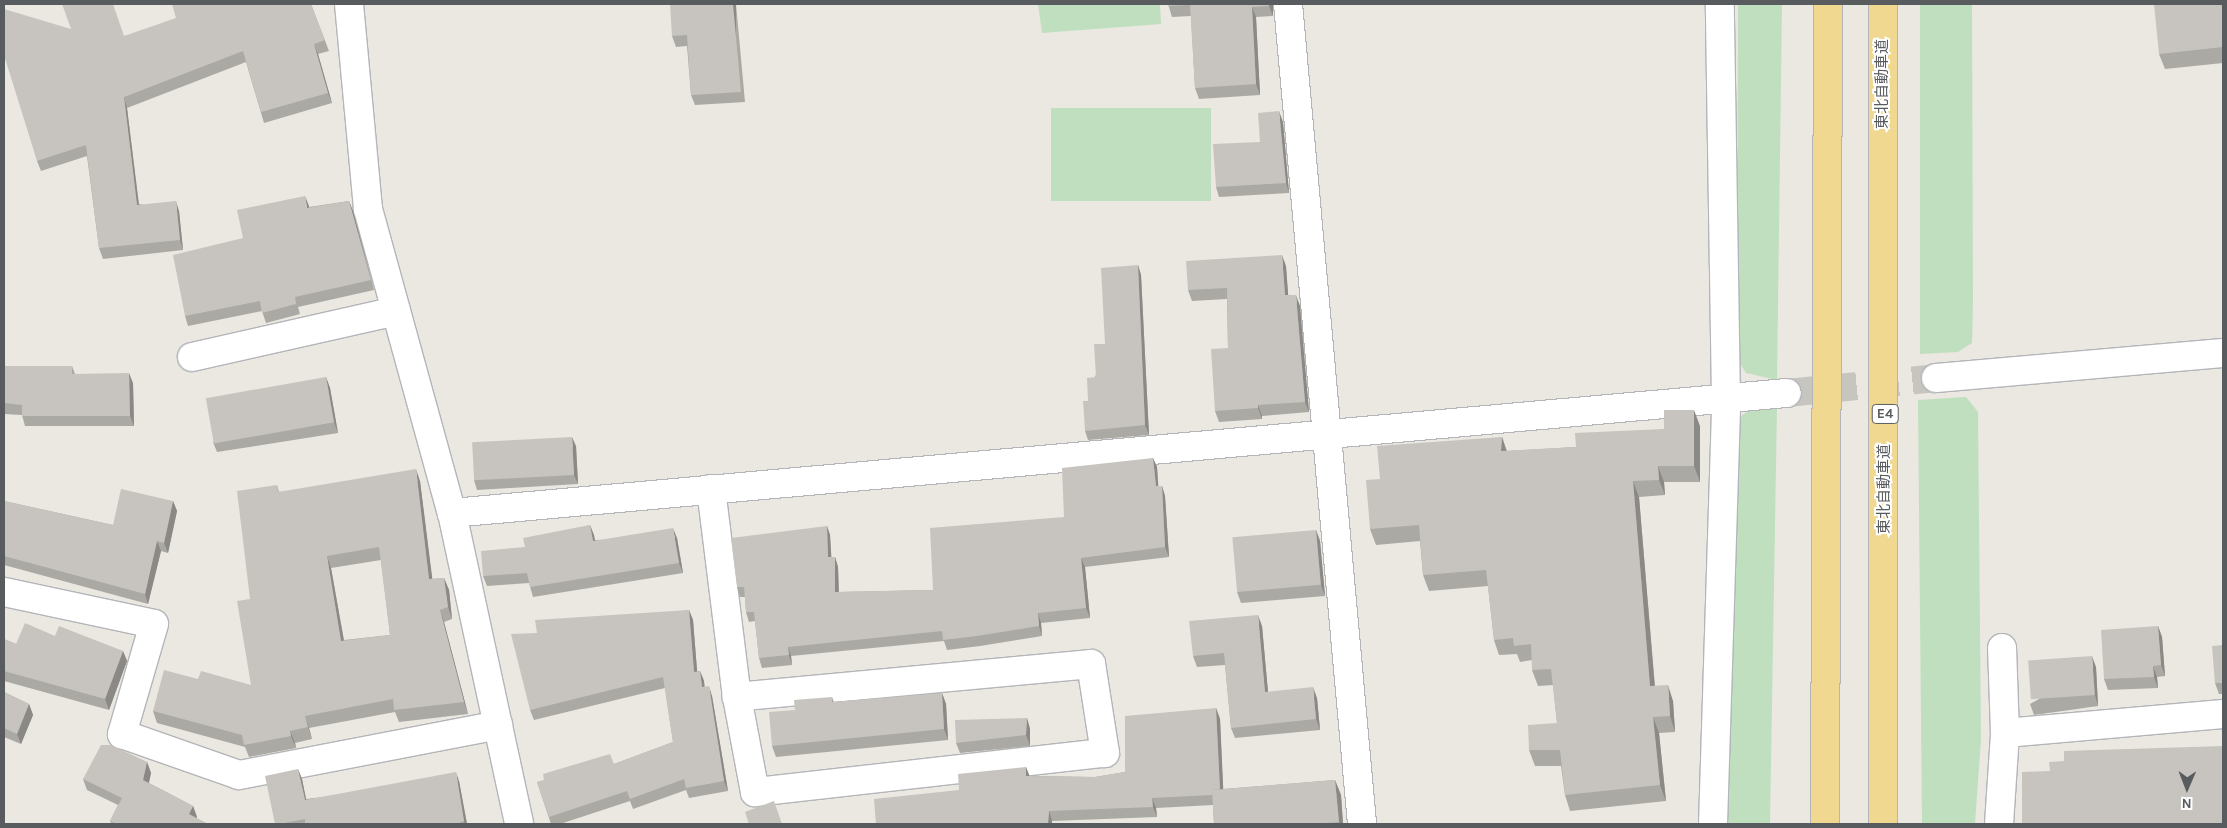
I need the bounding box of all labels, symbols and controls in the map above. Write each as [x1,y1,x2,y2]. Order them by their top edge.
street label: 東北自動車道 [1874,39,1892,129]
road number: E4 [1871,402,1899,426]
street label: 東北自動車道 [1876,444,1894,534]
north arrow [2162,763,2212,813]
text: N [2182,795,2192,812]

